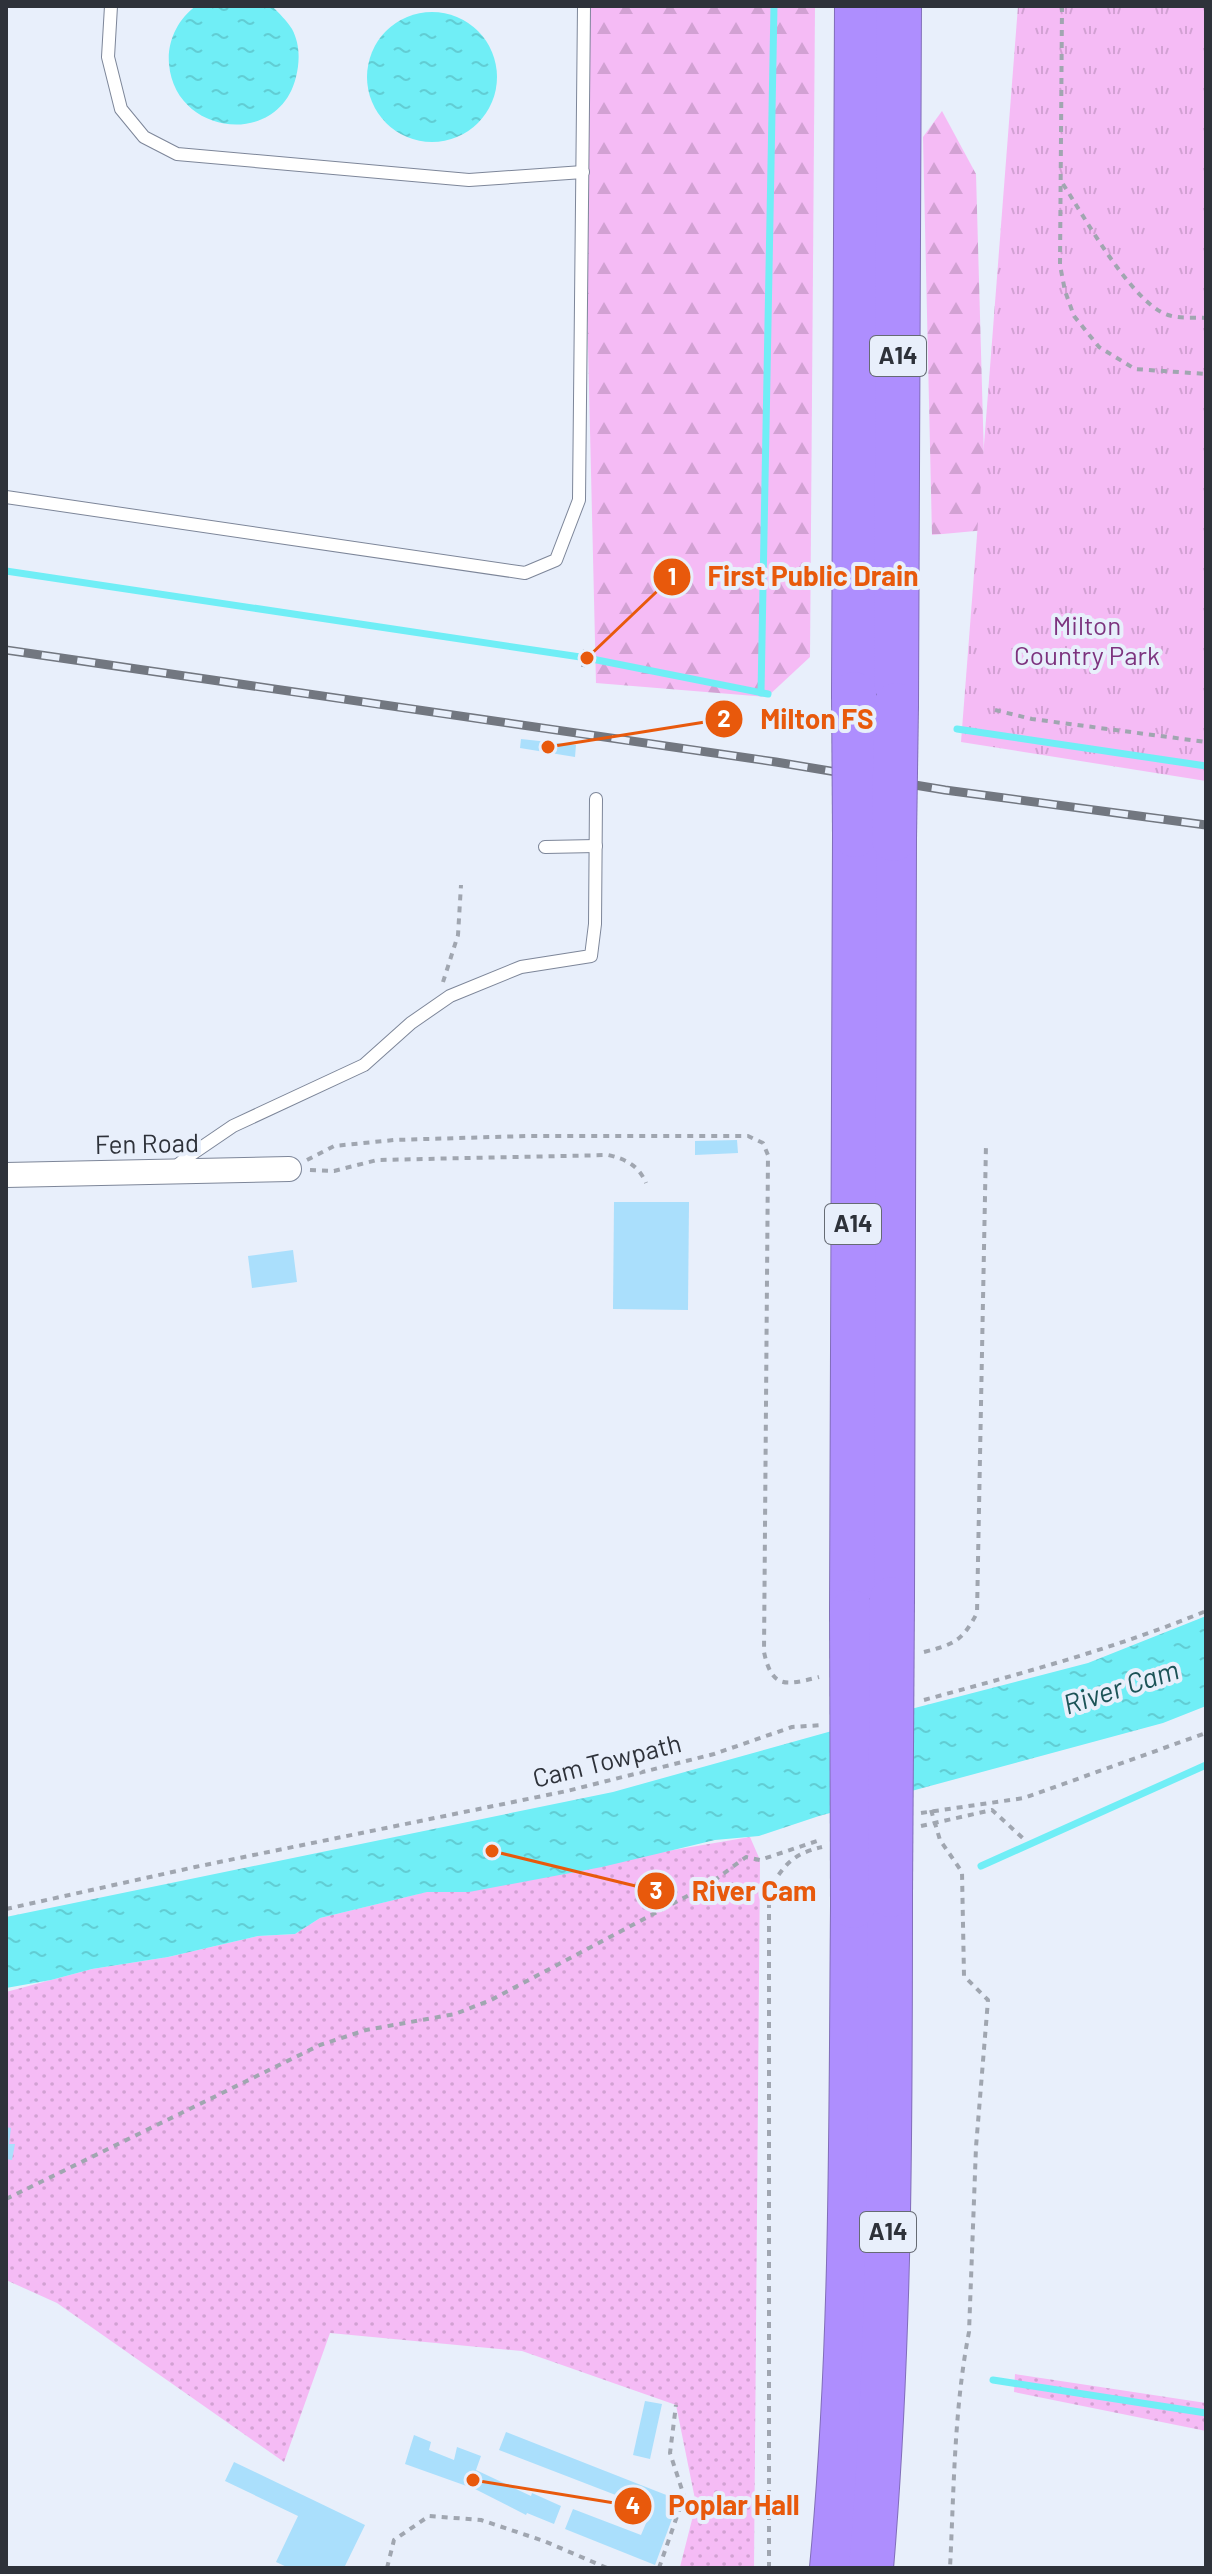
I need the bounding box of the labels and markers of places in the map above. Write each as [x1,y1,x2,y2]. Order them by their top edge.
callout: First Public Drain [652,551,935,603]
callout: Milton FS [704,693,890,745]
callout: River Cam [636,1865,832,1917]
callout: Poplar Hall [613,2480,816,2532]

